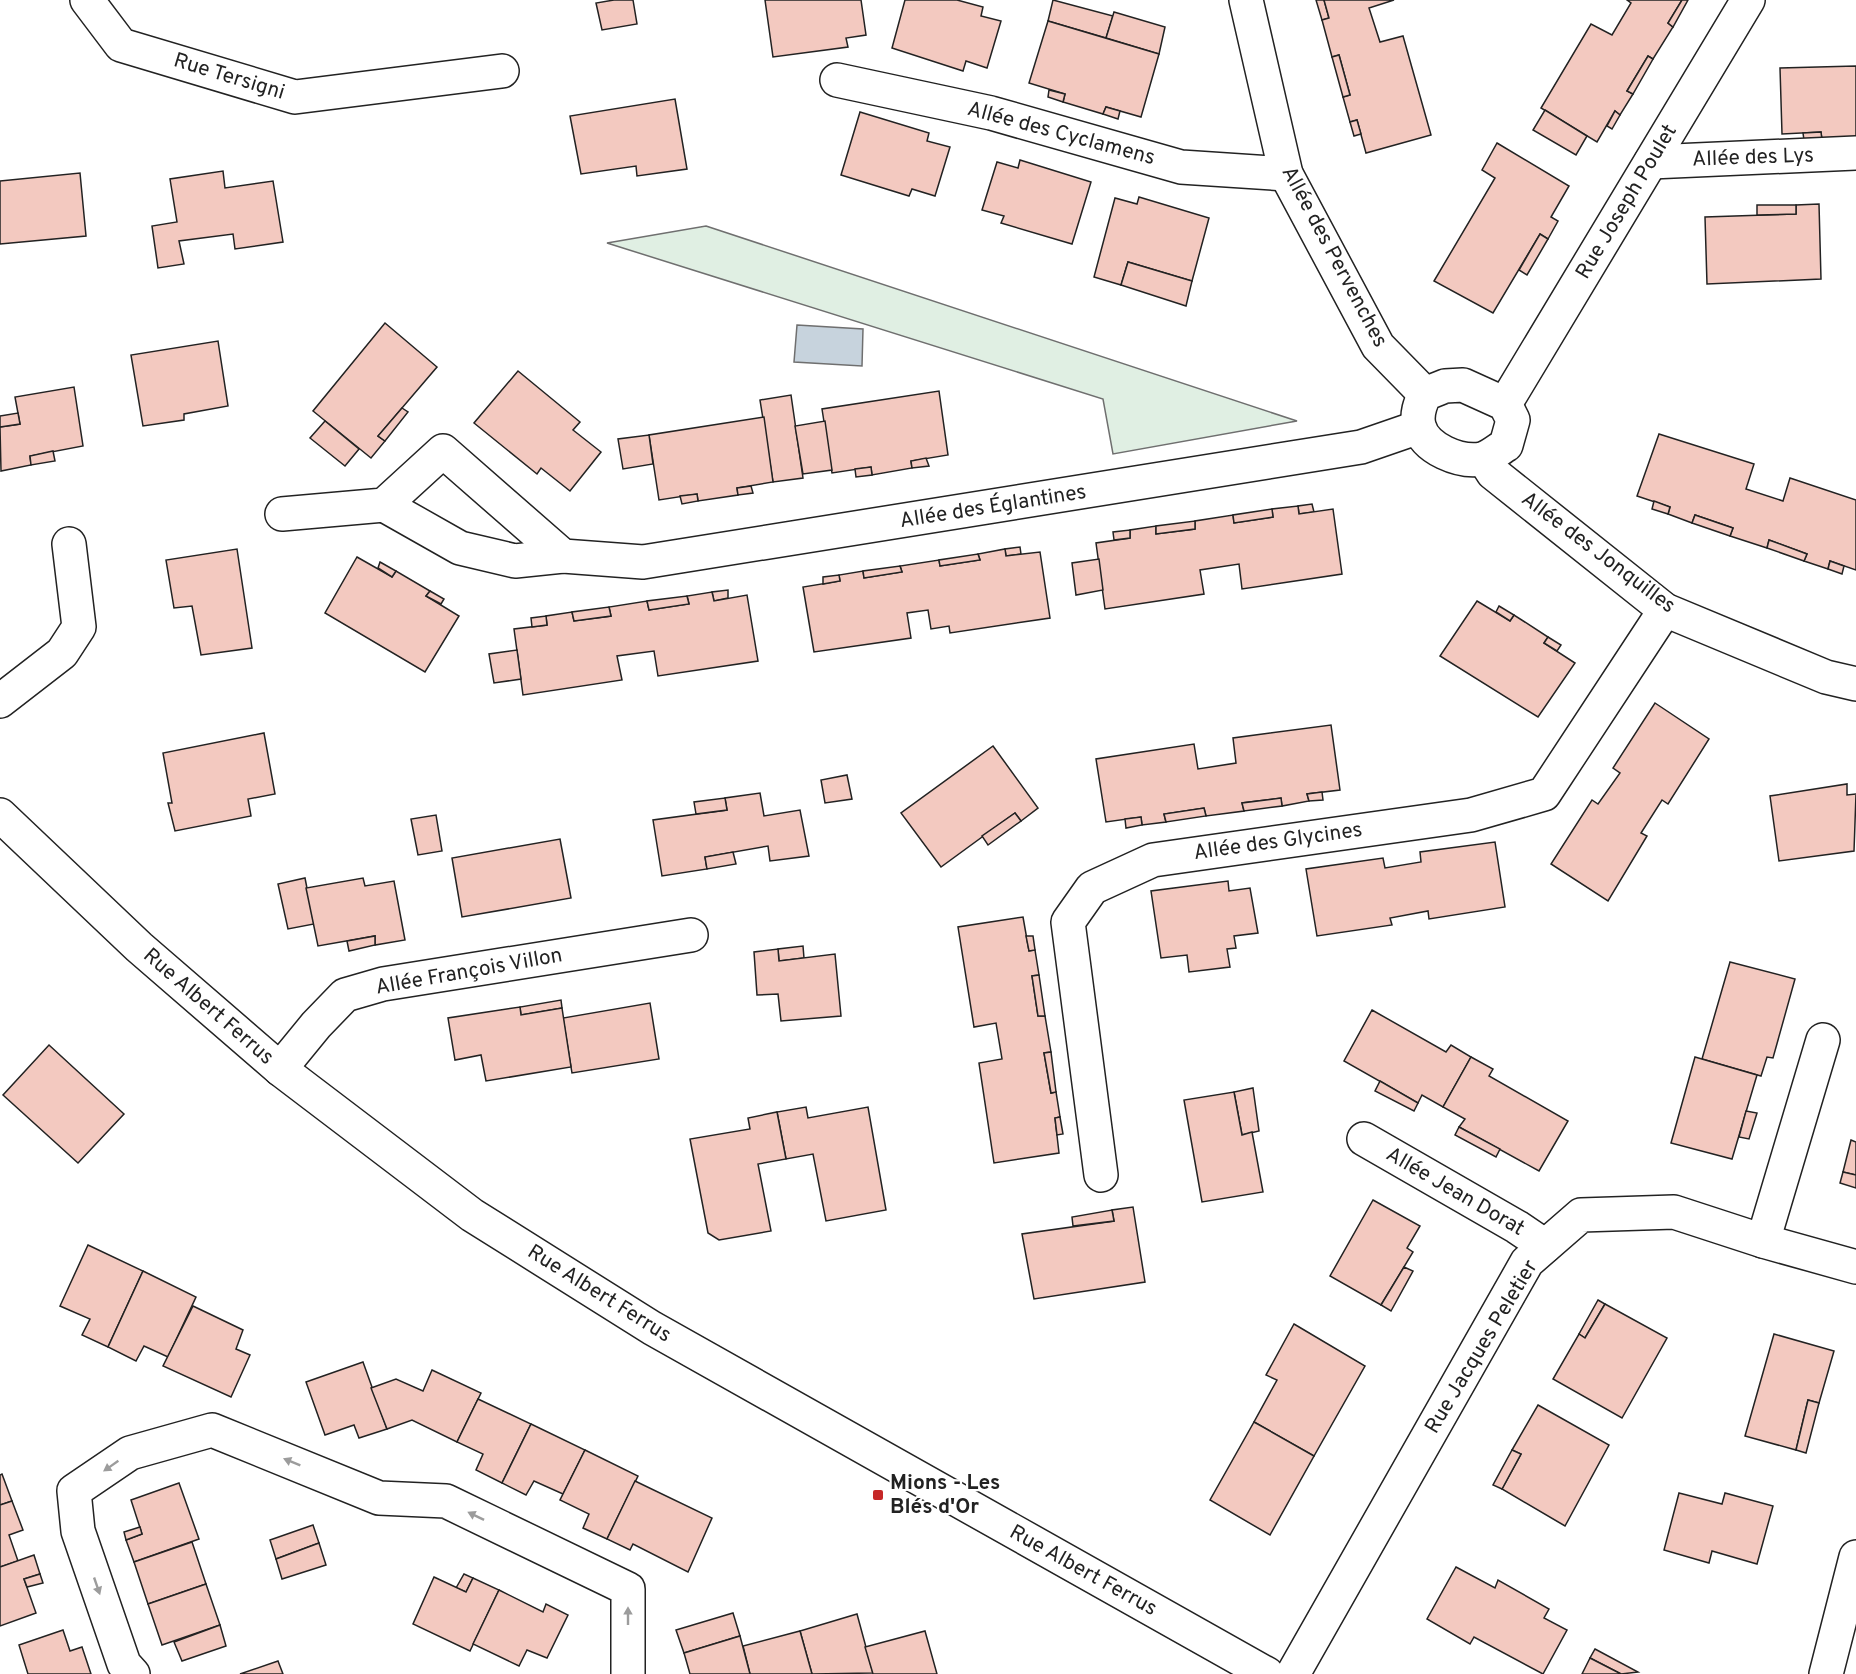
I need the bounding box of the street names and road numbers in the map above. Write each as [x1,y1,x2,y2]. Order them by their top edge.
street label: Rue Tersigni [170,47,288,107]
street label: Allée des Cyclamens [964,96,1158,172]
street label: Rue Joseph Poulet [1570,120,1684,284]
street label: Allée des Lys [1692,142,1814,174]
street label: Allée des Pervenches [1275,162,1393,352]
street label: Allée des Églantines [898,478,1088,535]
street label: Allée des Jonquilles [1515,486,1681,620]
street label: Allée des Glycines [1192,817,1364,867]
street label: Allée François Villon [373,942,565,1002]
street label: Rue Albert Ferrus [137,943,279,1071]
street label: Allée Jean Dorat [1381,1141,1529,1243]
street label: Rue Albert Ferrus [522,1239,676,1349]
street label: Rue Jacques Peletier [1419,1255,1545,1439]
street label: Rue Albert Ferrus [1004,1519,1162,1623]

